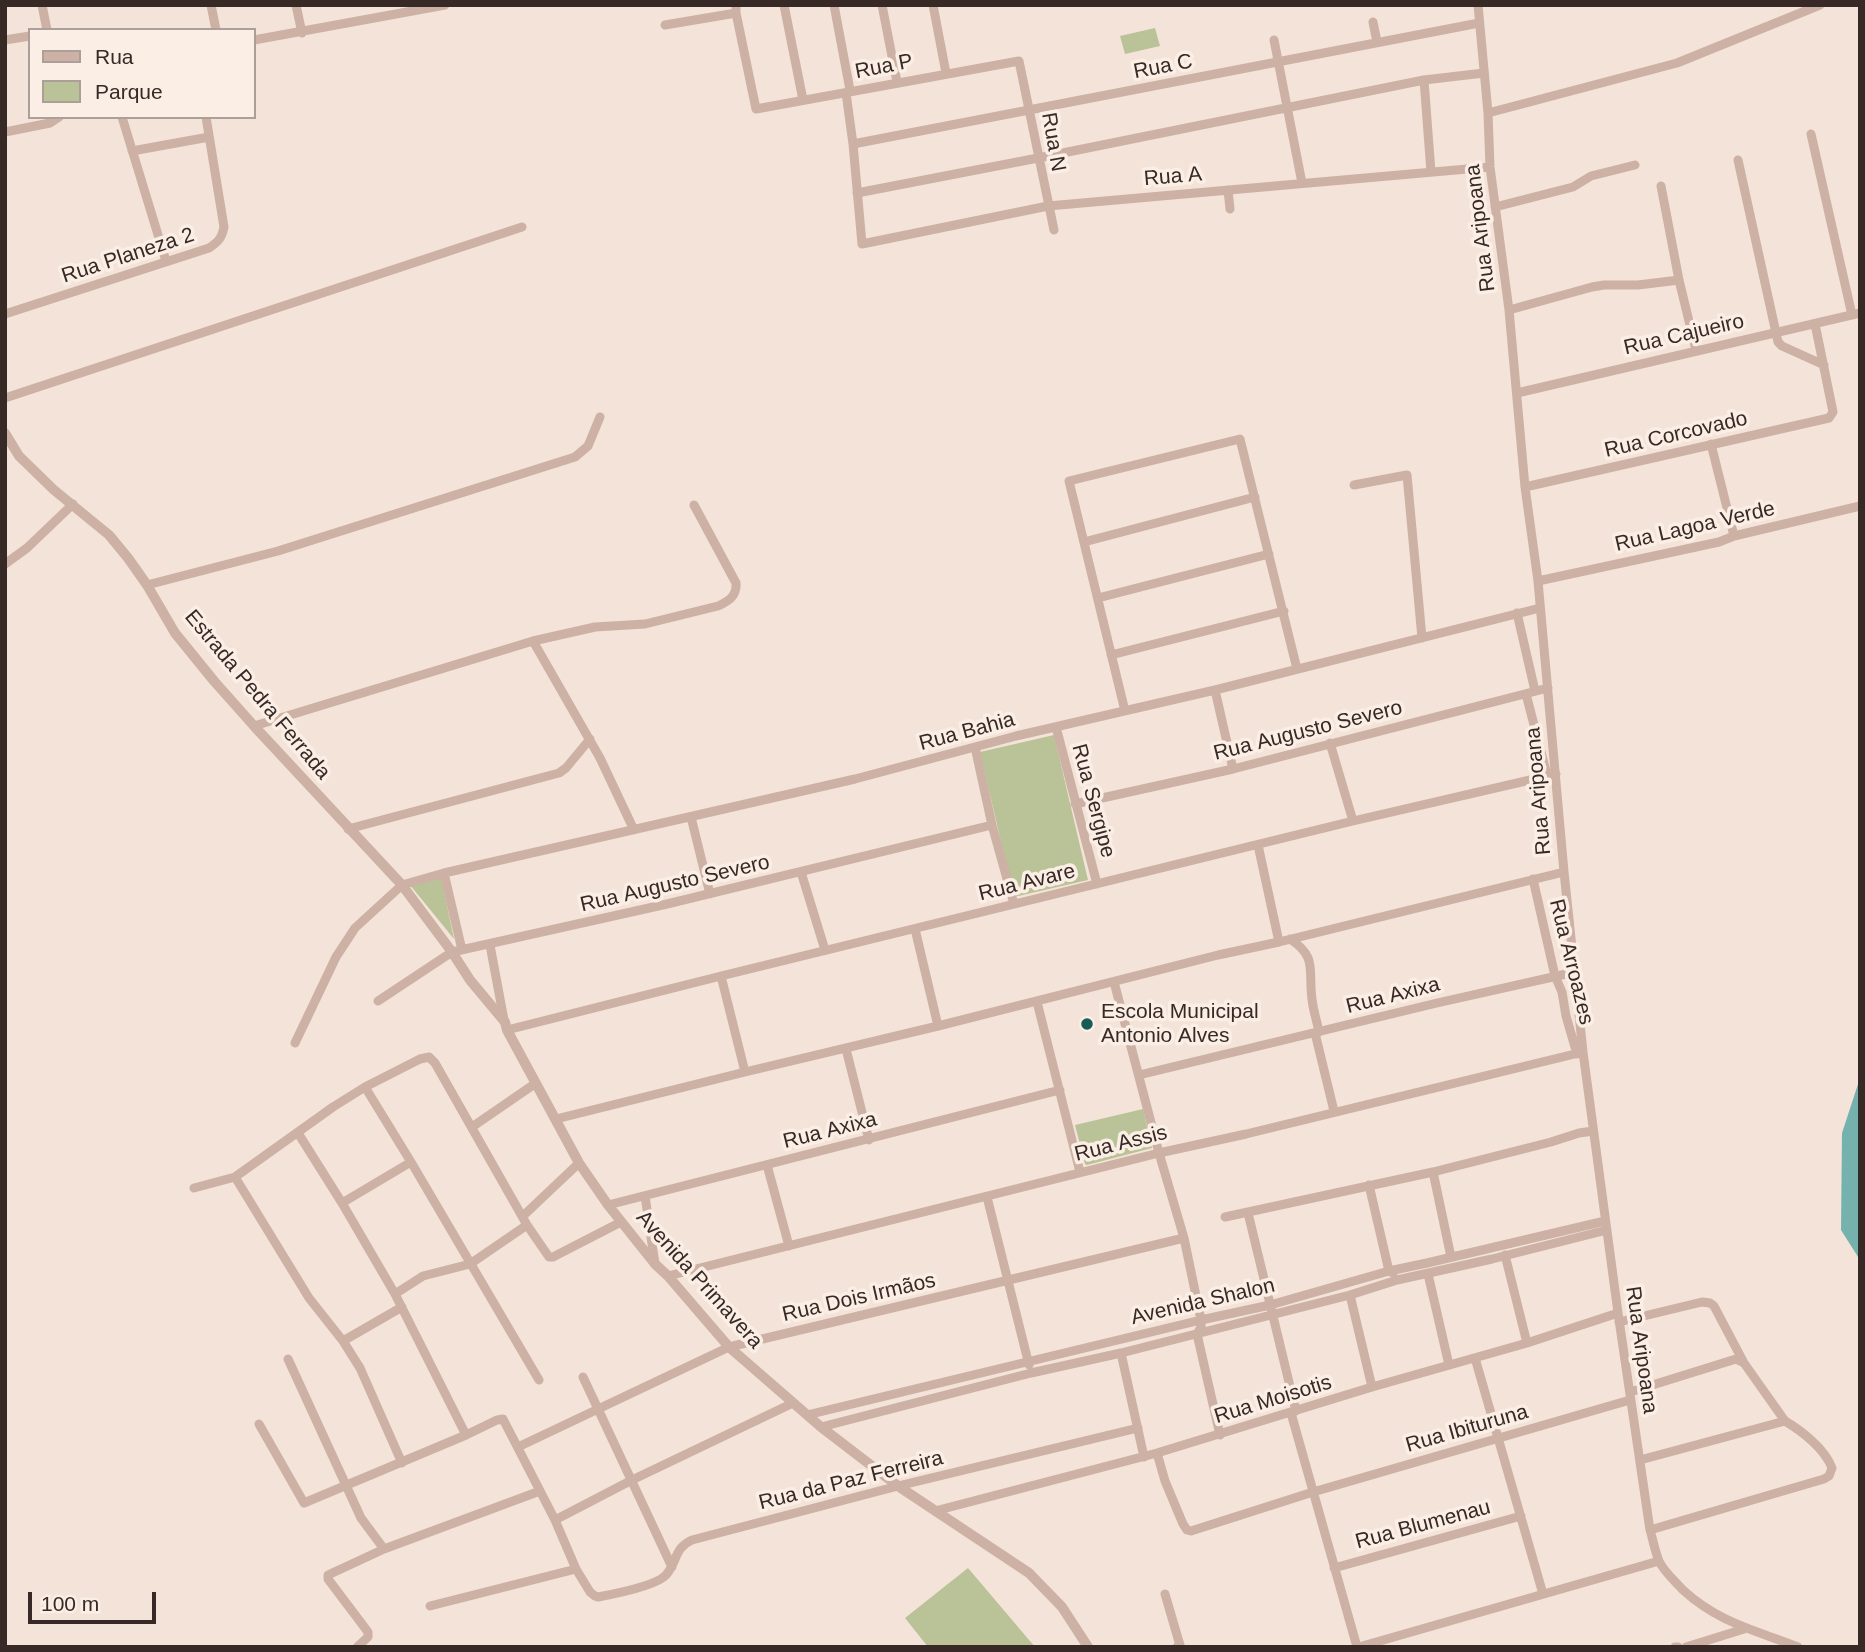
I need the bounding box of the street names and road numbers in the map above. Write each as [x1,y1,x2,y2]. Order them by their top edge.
street label: Rua P [853,49,915,85]
street label: Rua C [1131,49,1195,85]
street label: Rua N [1035,111,1071,173]
street label: Rua A [1143,162,1203,192]
street label: Rua Aripoana [1461,163,1501,293]
street label: Rua Planeza 2 [59,223,197,289]
street label: Rua Cajueiro [1621,309,1747,361]
street label: Rua Corcovado [1602,406,1750,464]
street label: Rua Lagoa Verde [1613,496,1777,558]
street label: Estrada Pedra Ferrada [179,605,335,785]
street label: Rua Augusto Severo [1211,695,1405,767]
street label: Rua Bahia [916,707,1018,757]
street label: Rua Aripoana [1521,726,1557,856]
street label: Rua Sergipe [1066,741,1120,861]
street label: Rua Augusto Severo [578,850,772,918]
street label: Rua Avare [976,859,1078,907]
street label: Rua Arroazes [1543,897,1599,1027]
street label: Rua Axixa [1344,972,1442,1020]
street label: Rua Axixa [781,1107,879,1155]
street label: Rua Assis [1072,1120,1170,1168]
street label: Avenida Primavera [630,1206,768,1354]
street label: Rua Dois Irmãos [780,1268,938,1328]
street label: Avenida Shalon [1129,1273,1277,1331]
street label: Rua Aripoana [1620,1285,1662,1415]
street label: Rua Moisotis [1211,1370,1335,1430]
street label: Rua Ibituruna [1403,1400,1531,1458]
street label: Rua da Paz Ferreira [756,1446,946,1516]
street label: Rua Blumenau [1353,1495,1493,1555]

